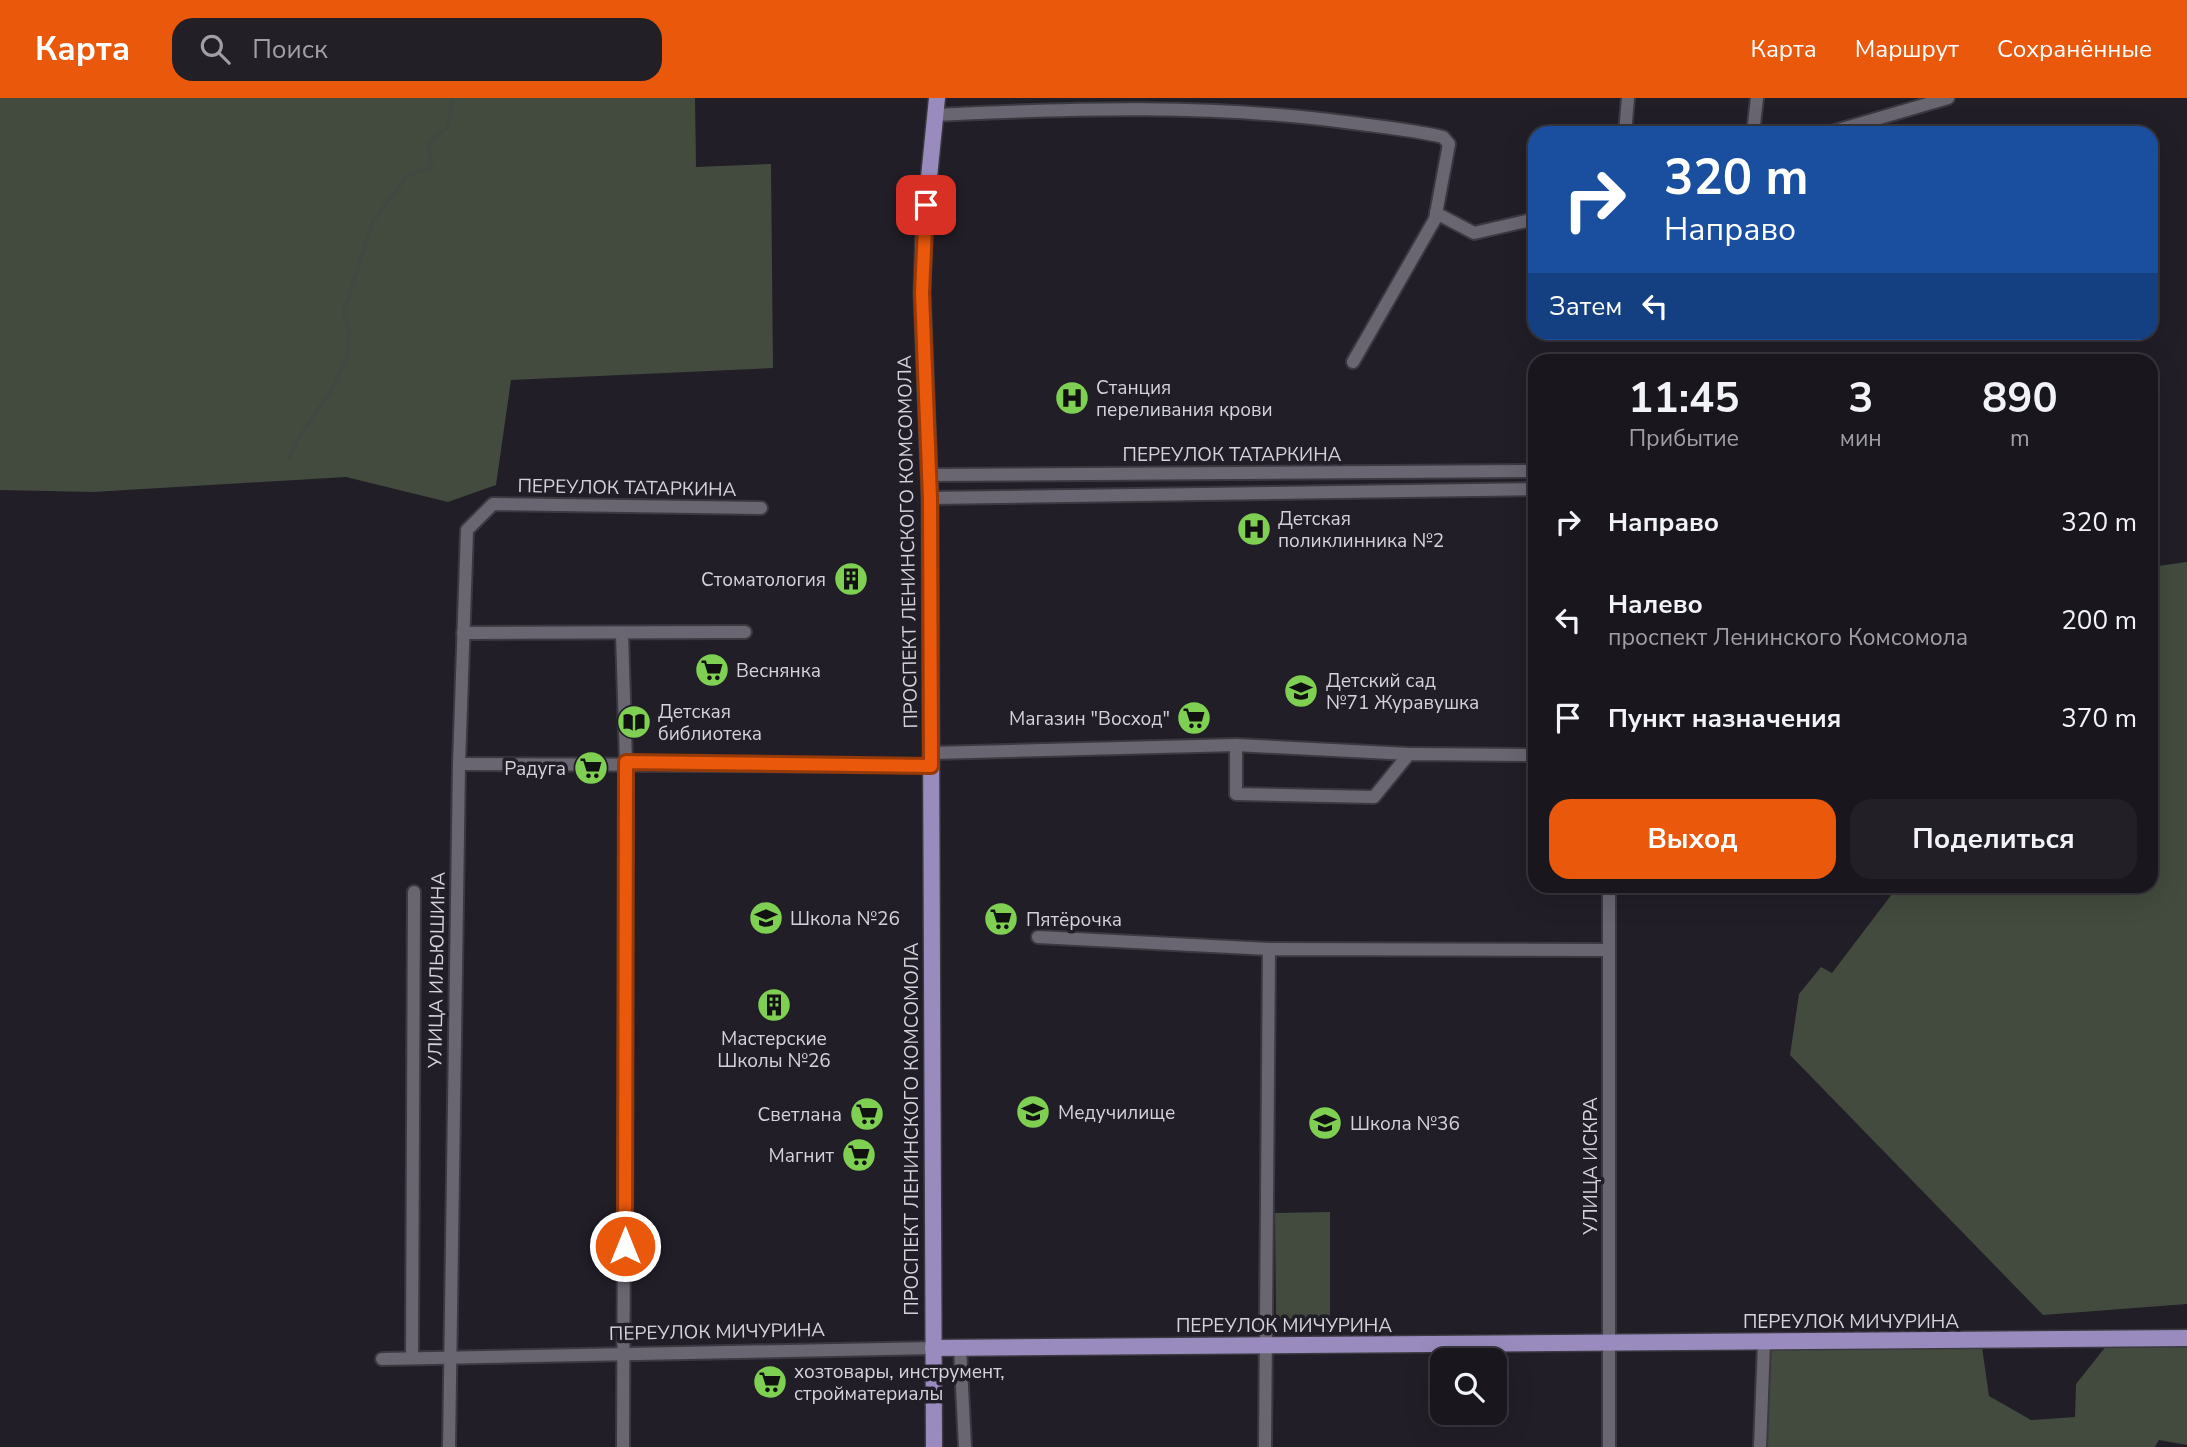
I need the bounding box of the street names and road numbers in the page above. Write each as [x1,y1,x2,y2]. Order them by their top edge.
street label: ПРОСПЕКТ ЛЕНИНСКОГО КОМСОМОЛА [892,355,924,729]
street label: ПЕРЕУЛОК ТАТАРКИНА [1123,442,1342,468]
street label: ПЕРЕУЛОК ТАТАРКИНА [517,473,737,503]
street label: УЛИЦА ИЛЬЮШИНА [422,871,452,1069]
street label: ПРОСПЕКТ ЛЕНИНСКОГО КОМСОМОЛА [899,942,925,1316]
street label: УЛИЦА ИСКРА [1578,1097,1604,1236]
street label: ПЕРЕУЛОК МИЧУРИНА [1743,1309,1959,1335]
street label: ПЕРЕУЛОК МИЧУРИНА [1176,1313,1392,1339]
street label: ПЕРЕУЛОК МИЧУРИНА [609,1317,825,1347]

